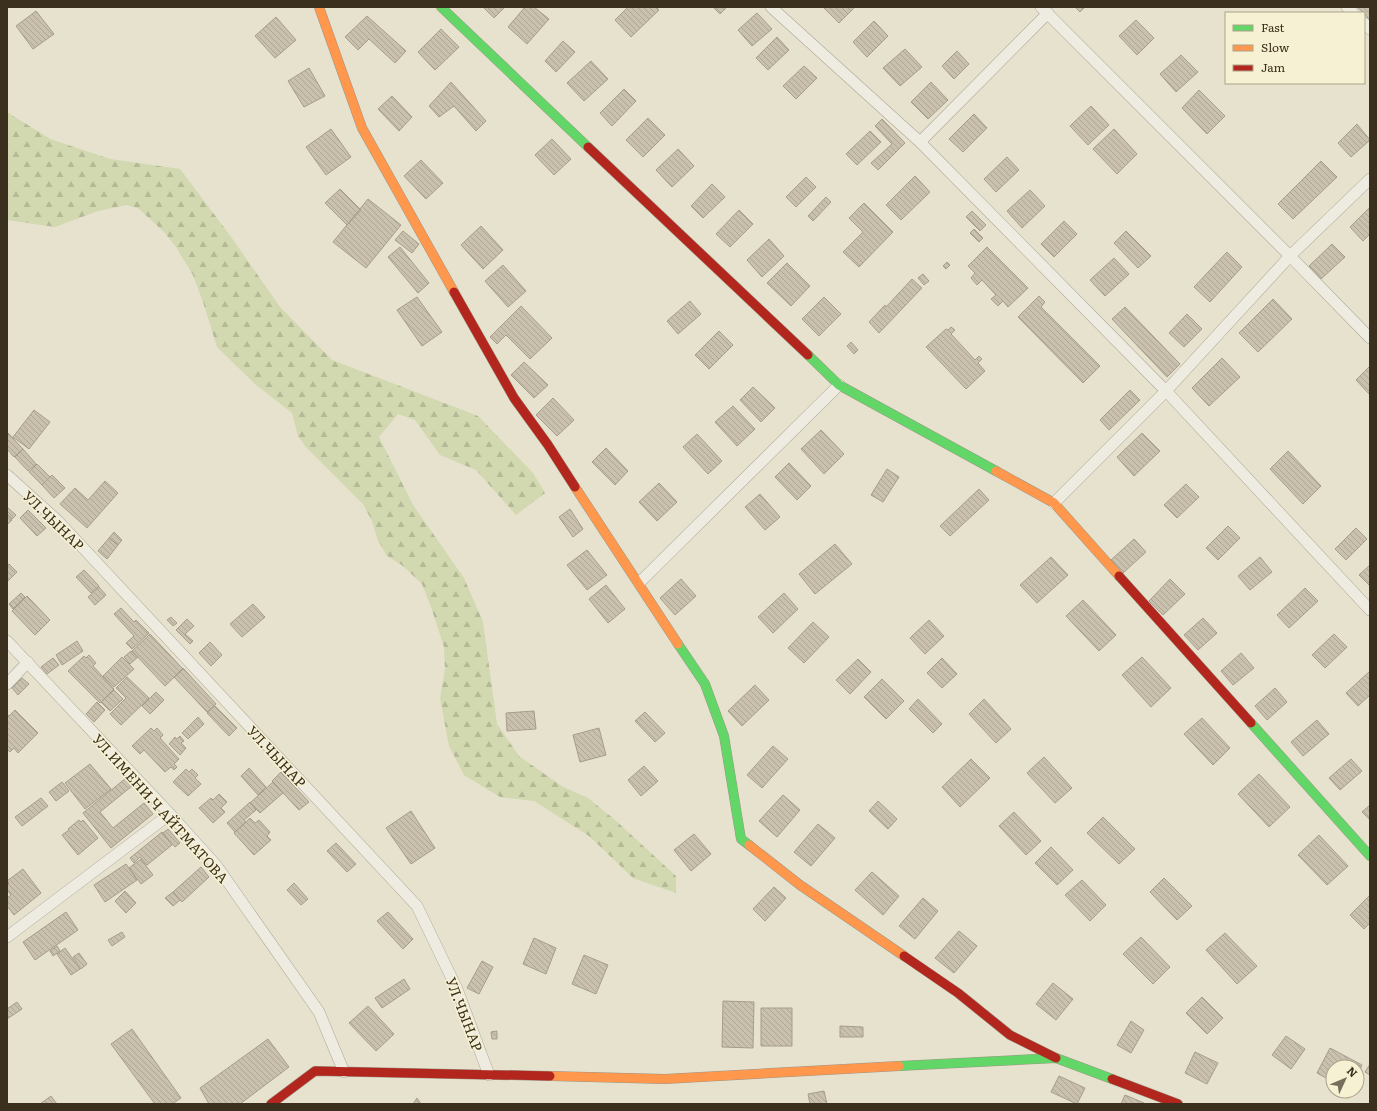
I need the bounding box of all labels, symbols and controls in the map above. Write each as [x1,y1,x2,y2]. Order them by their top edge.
legend [1225,12,1365,84]
text: Fast [1261,18,1285,36]
text: Slow [1261,38,1290,56]
text: Jam [1261,58,1286,76]
street label: УЛ.ЧЫНАР [19,486,89,555]
street label: УЛ.ЧЫНАР [243,721,311,792]
street label: УЛ.ИМЕНИ.Ч АЙТМАТОВА [88,729,234,888]
street label: УЛ.ЧЫНАР [442,974,488,1054]
north arrow [1325,1059,1365,1099]
text: N [1344,1062,1362,1080]

